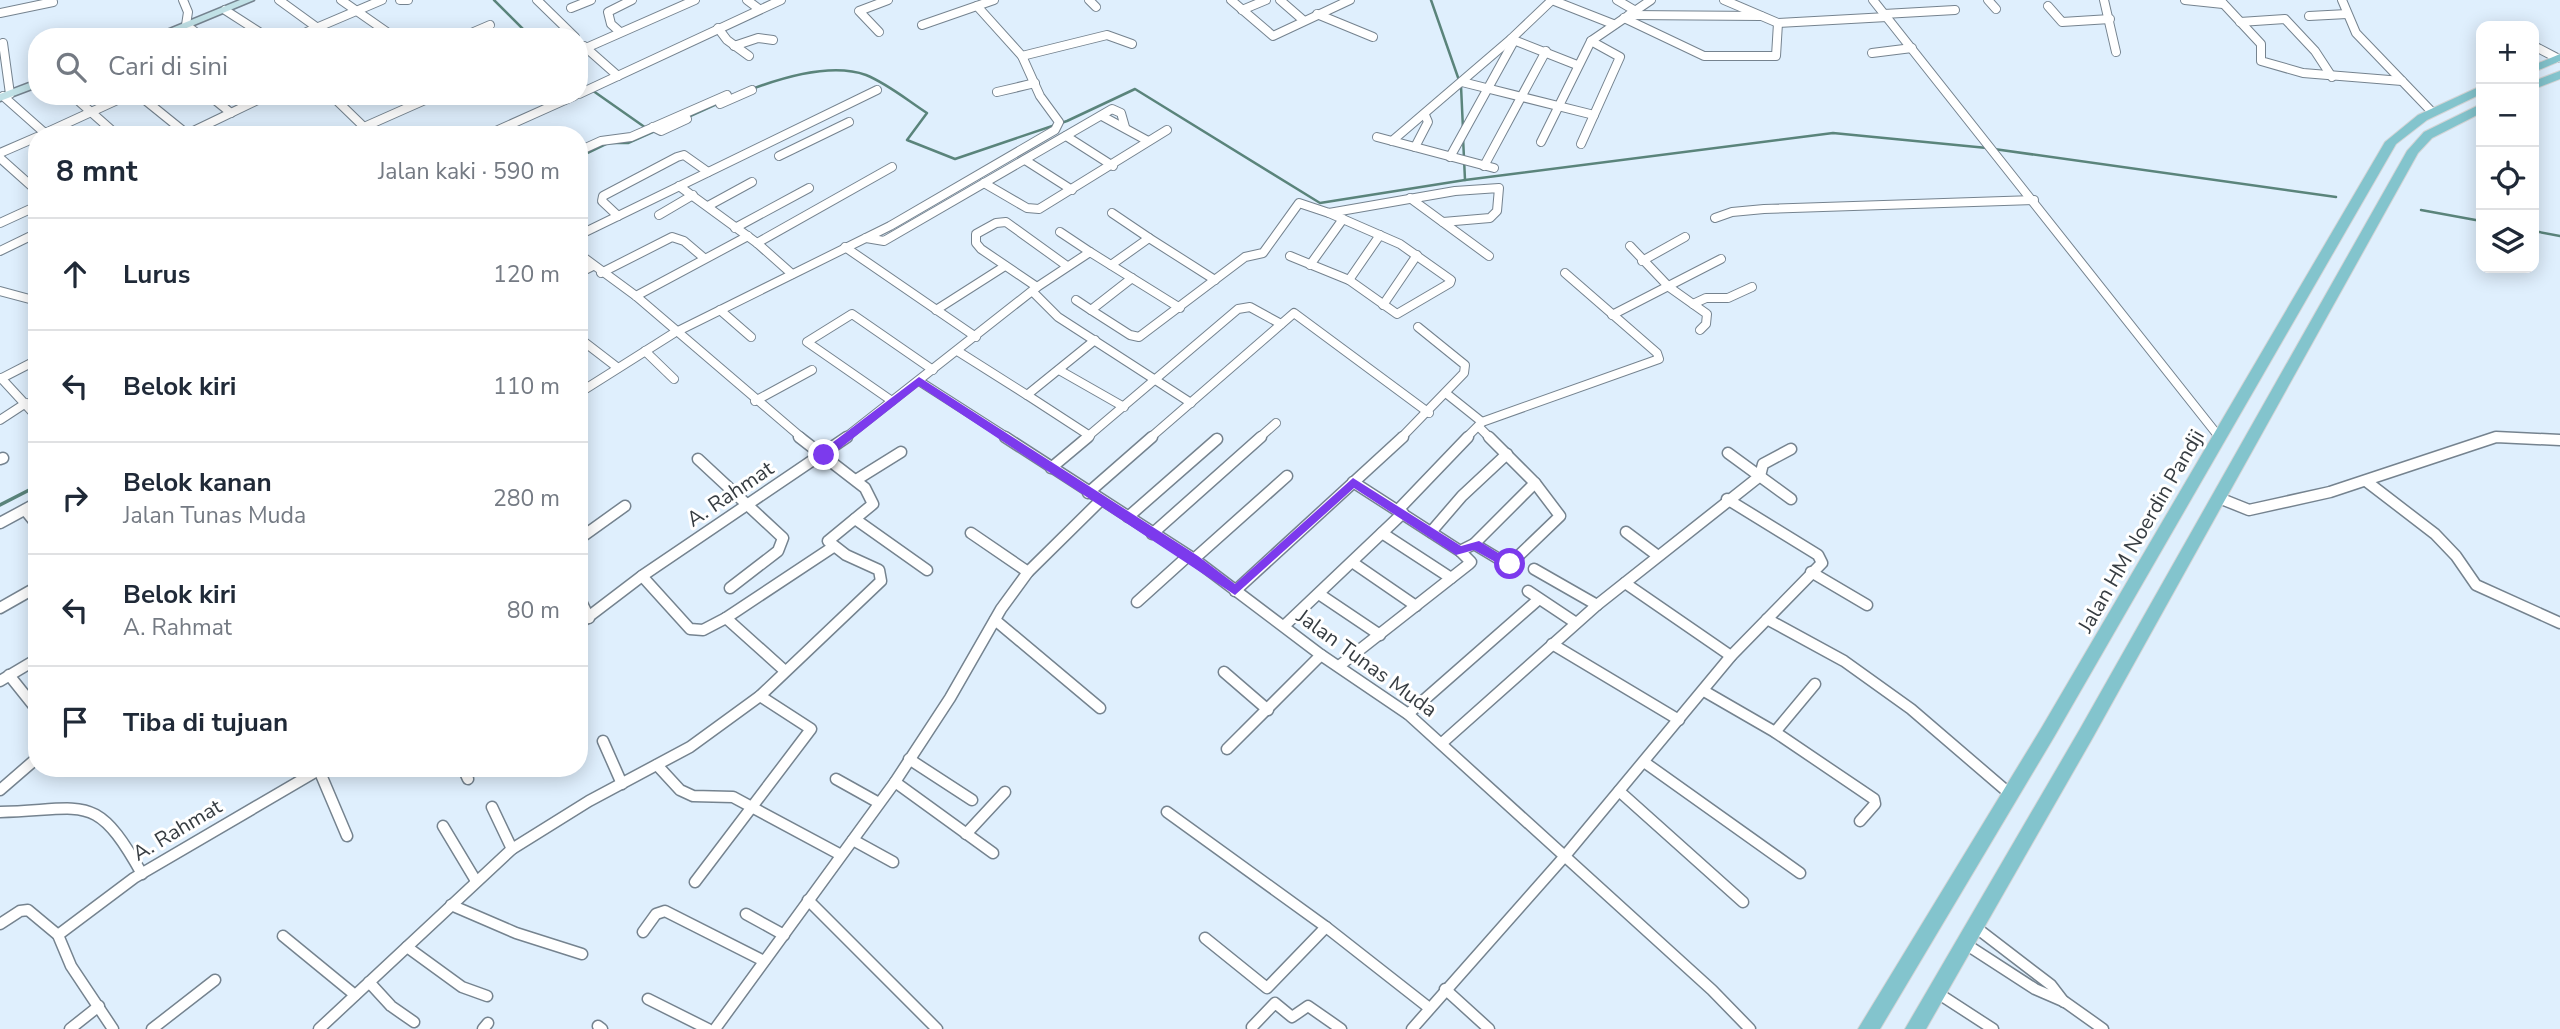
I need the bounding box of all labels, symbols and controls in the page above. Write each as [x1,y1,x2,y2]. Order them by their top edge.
map controls [2476,21,2539,273]
button: + [2476,21,2539,84]
search box [28,28,588,105]
icon: search [52,48,90,86]
text: Cari di sini [108,49,228,84]
button: − [2476,84,2539,147]
button: locate [2476,147,2539,210]
text: 8 mnt [56,151,137,192]
text: Jalan kaki · 590 m [378,156,560,187]
button: layers [2476,210,2539,273]
icon: ahead [56,255,94,293]
text: Lurus [123,257,190,292]
text: 120 m [493,259,560,290]
icon: left [56,367,94,405]
text: Belok kiri [123,369,236,404]
text: 110 m [493,371,560,402]
street label: Jalan HM Noerdin Pandji [2071,424,2211,638]
route end [808,439,839,470]
street label: A. Rahmat [681,454,780,533]
text: Belok kanan [123,465,272,500]
icon: right [56,479,94,517]
text: 280 m [493,483,560,514]
text: Jalan Tunas Muda [123,500,306,531]
route start [1494,548,1525,579]
text: Belok kiri [123,577,236,612]
icon: left [56,591,94,629]
text: 80 m [507,595,560,626]
street label: Jalan Tunas Muda [1290,602,1443,723]
text: A. Rahmat [123,612,232,643]
icon: arrive [56,703,94,741]
text: Tiba di tujuan [123,705,288,740]
street label: A. Rahmat [127,792,227,868]

